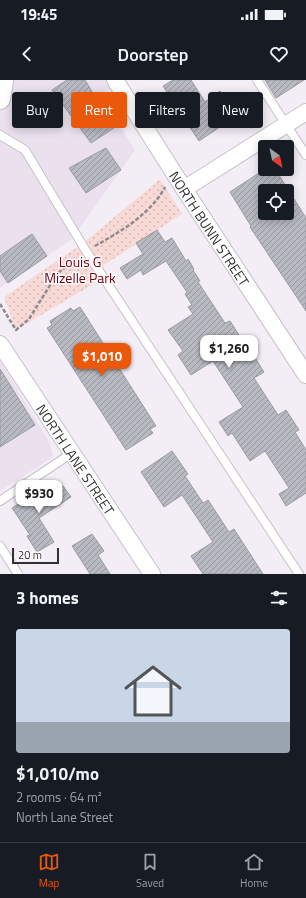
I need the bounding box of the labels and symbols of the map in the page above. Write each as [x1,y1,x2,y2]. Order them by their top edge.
north arrow [258,140,294,176]
street label: NORTH BUNN STREET [165,167,255,290]
park label: Louis G Mizelle Park [44,251,116,288]
pin: $1,260 [196,335,262,369]
pin: $1,010 [69,343,135,377]
street label: NORTH LANE STREET [32,400,121,519]
pin: $930 [15,480,63,514]
scale bar [12,546,59,565]

